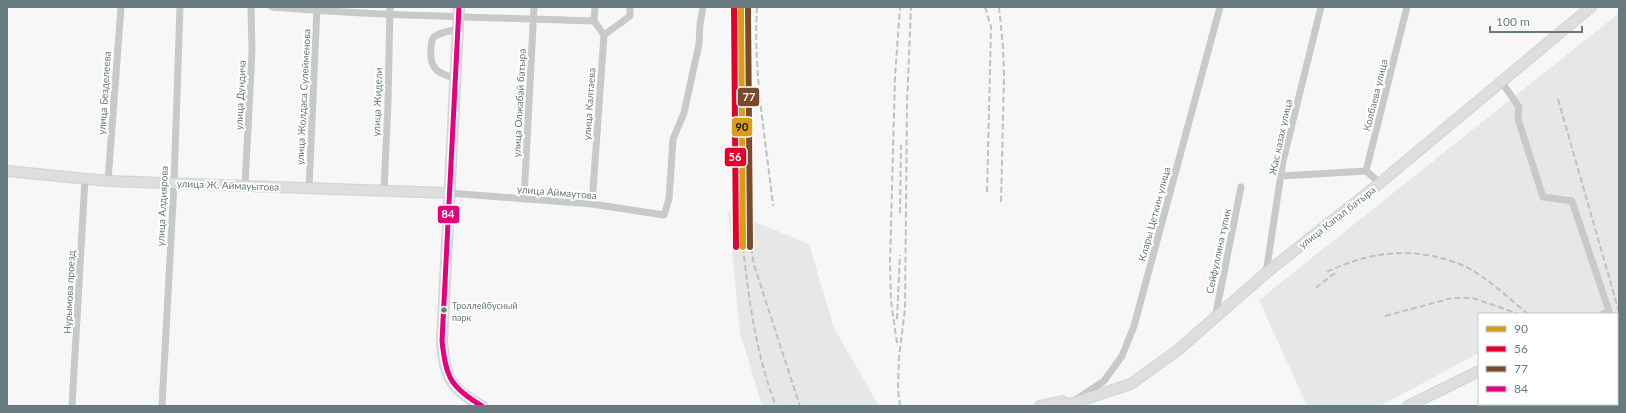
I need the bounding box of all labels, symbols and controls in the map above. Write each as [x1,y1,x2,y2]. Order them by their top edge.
scale bar [1490,8,1582,34]
text: 100 m [1496,14,1530,29]
street label: улица Жолдаса Сулейменова [293,29,313,165]
street label: улица Олжабай батыра [510,48,528,158]
street label: улица Безделеева [95,51,113,135]
street label: Колбаева улица [1360,58,1390,132]
street label: улица Дундича [232,60,248,130]
street label: улица Жидели [370,67,384,137]
street label: улица Калтаева [580,67,598,141]
line badge: 77 [737,87,760,107]
text: 77 [743,90,755,103]
street label: Жас казах улица [1266,98,1294,176]
line badge: 90 [731,117,753,137]
text: 90 [736,120,749,133]
line badge: 56 [724,147,747,167]
text: 56 [729,150,742,163]
street label: улица Алдиярова [154,165,170,247]
street label: Клары Цеткин улица [1136,166,1172,262]
street label: улица Ж. Аймауытова [177,177,279,193]
street label: улица Аймаутова [517,183,597,201]
street label: улица Капал батыра [1296,183,1378,251]
line badge: 84 [437,205,460,224]
text: 84 [442,207,455,220]
street label: Сейфуллина тупик [1203,207,1233,295]
street label: Нурымова проезд [61,250,77,334]
place label: Троллейбусный парк [452,300,517,323]
marker: Троллейбусный парк [439,305,449,315]
legend [1478,313,1618,405]
text: 90 [1514,321,1528,336]
text: 56 [1514,341,1528,356]
text: 77 [1514,361,1528,376]
text: 84 [1514,381,1528,396]

